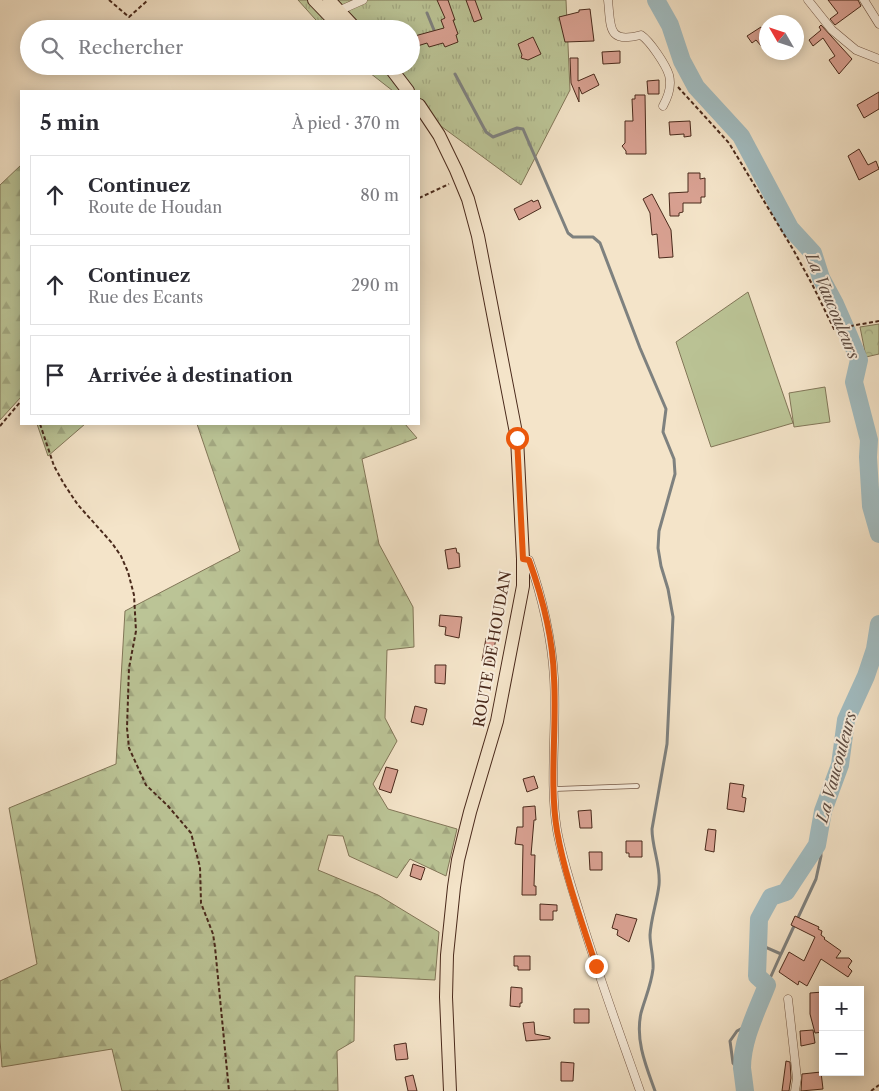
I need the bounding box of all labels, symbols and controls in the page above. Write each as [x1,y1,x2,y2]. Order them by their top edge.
north arrow [759,15,804,60]
search box [20,20,420,75]
icon: search [38,34,66,62]
text: Rechercher [78,36,183,59]
text: 5 min [40,110,100,135]
text: À pied · 370 m [292,113,400,133]
text: Continuez [88,174,190,197]
icon: ahead [41,181,69,209]
text: 80 m [360,185,399,205]
text: Route de Houdan [88,197,222,217]
water label: La Vaucouleurs [801,248,864,362]
text: Continuez [88,264,190,287]
icon: ahead [41,271,69,299]
text: 290 m [351,275,399,295]
text: Rue des Ecants [88,287,203,307]
icon: arrive [41,361,69,389]
text: Arrivée à destination [88,364,293,387]
route start [506,427,529,450]
street label: ROUTE DE HOUDAN [469,569,515,729]
water label: La Vaucouleurs [811,709,860,827]
route end [585,955,608,978]
map controls [819,986,864,1076]
button: + [819,986,864,1031]
button: − [819,1031,864,1076]

